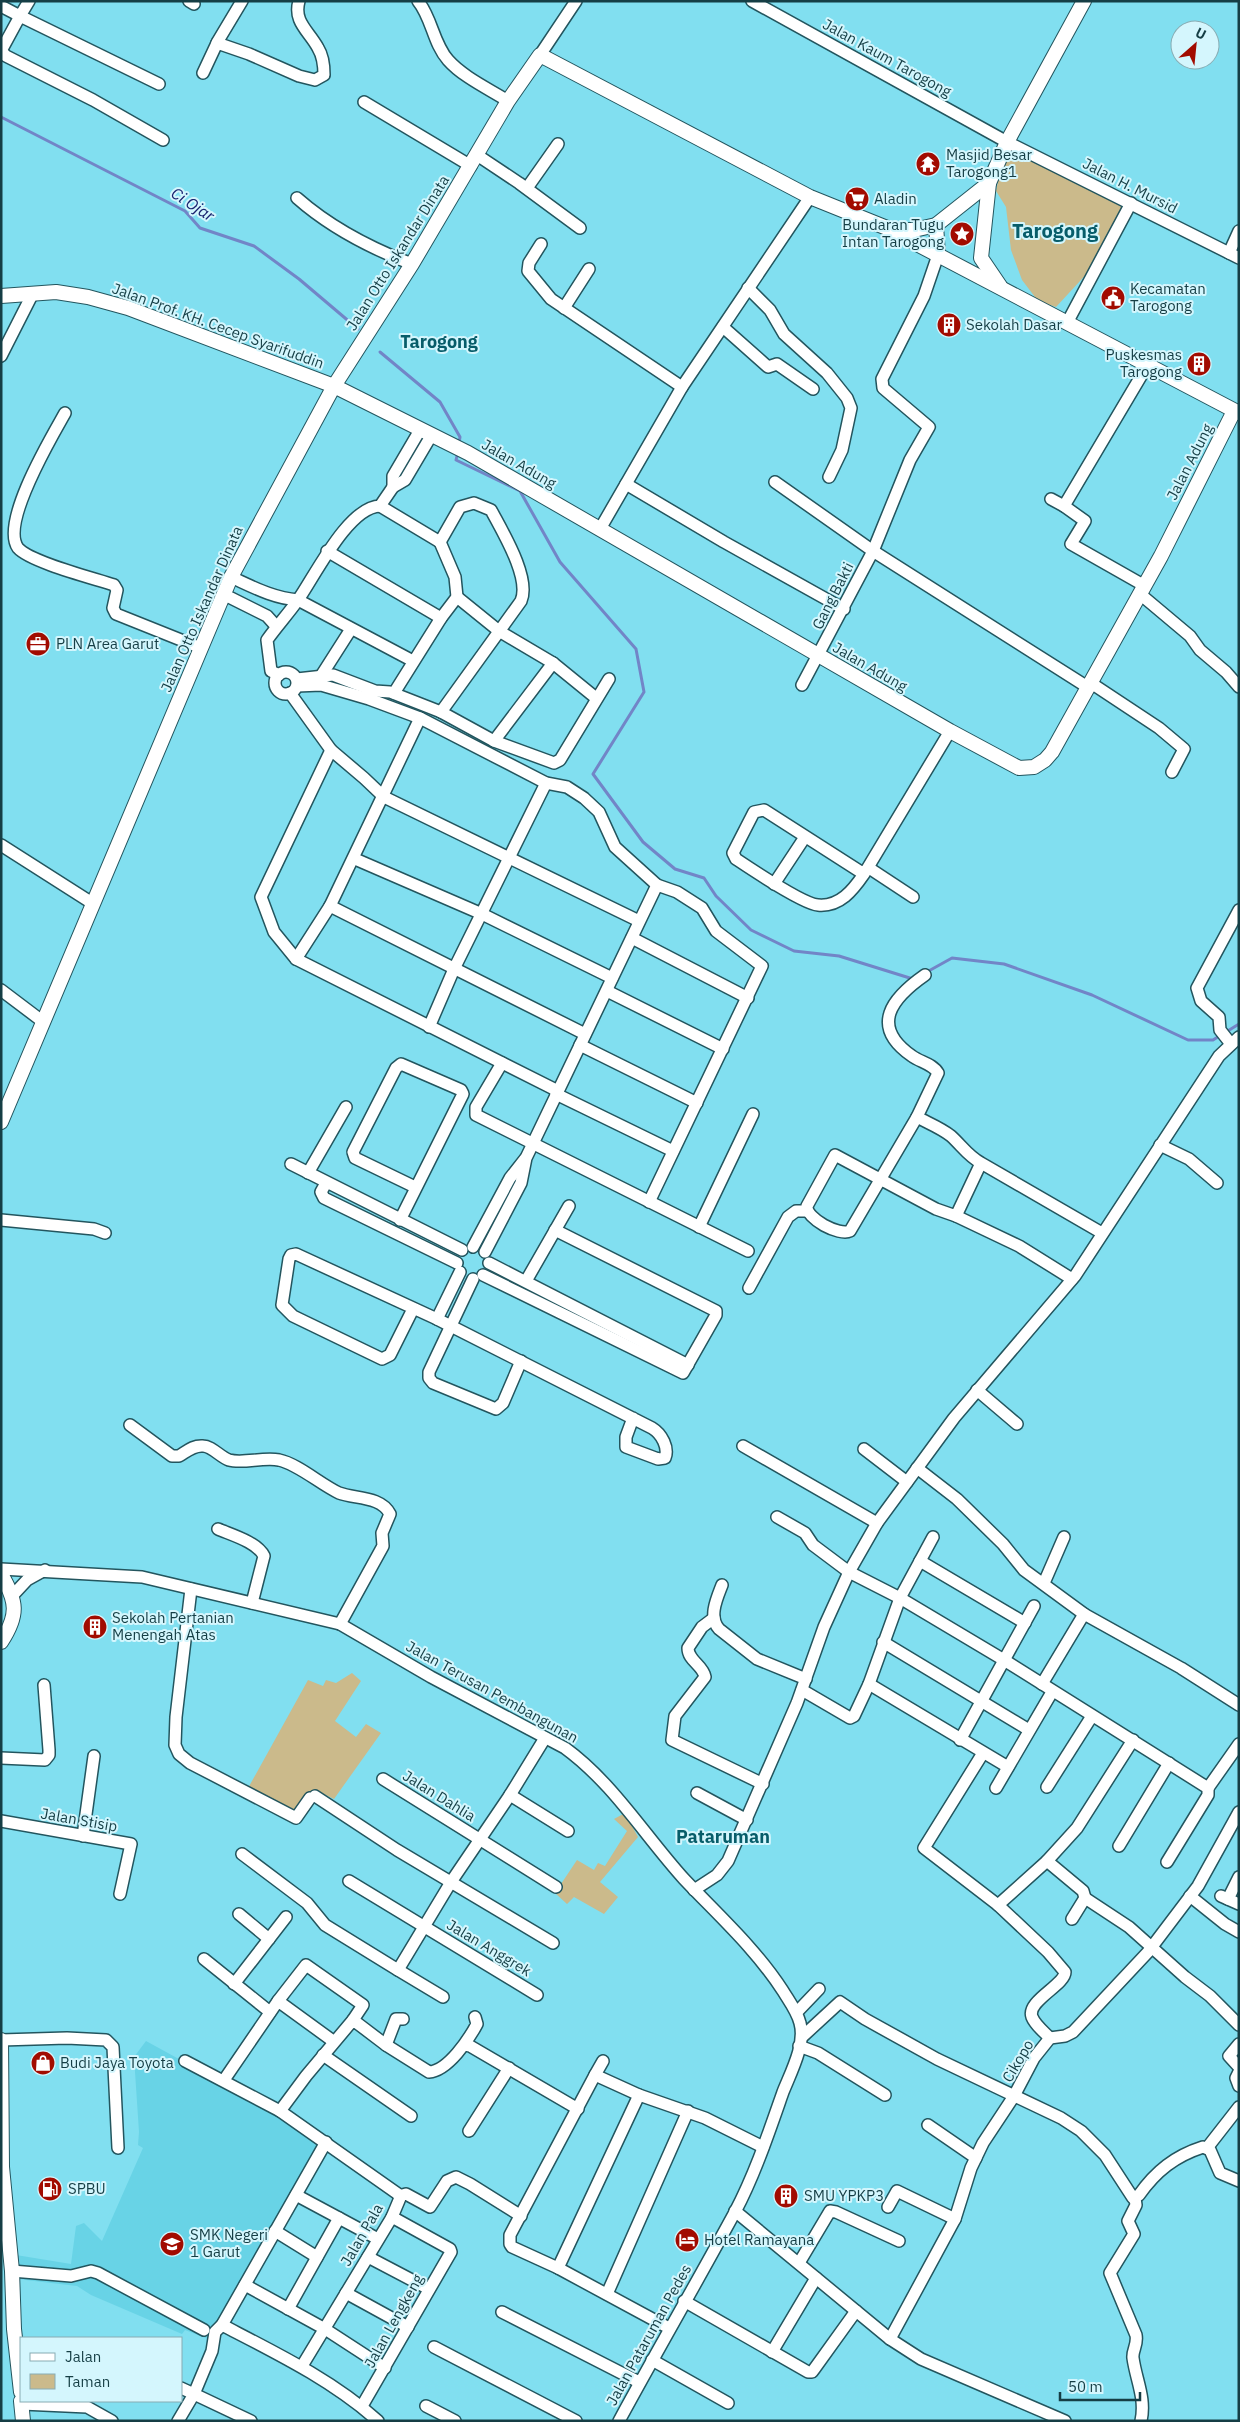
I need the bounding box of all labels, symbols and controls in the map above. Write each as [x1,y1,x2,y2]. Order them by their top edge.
street label: Jalan Kaum Tarogong [820,14,955,101]
north arrow [1170,20,1220,70]
text: U [1192,23,1209,44]
place label: Masjid Besar Tarogong1 [946,145,1033,181]
temple icon: Masjid Besar Tarogong1 [915,151,941,177]
street label: Jalan H. Mursid [1080,153,1181,218]
street label: Jalan Otto Iskandar Dinata [342,171,453,334]
water label: Ci Ojar [168,183,219,226]
supermarket icon: Aladin [844,186,870,212]
place label: Aladin [874,189,917,208]
place label: Bundaran Tugu Intan Tarogong [842,215,944,251]
district label: Tarogong [1012,217,1099,244]
place icon: Bundaran Tugu Intan Tarogong [949,221,975,247]
street label: Jalan Prof. KH. Cecep Syarifuddin [110,278,327,373]
place label: Kecamatan Tarogong [1130,279,1206,315]
public building icon: Kecamatan Tarogong [1100,285,1126,311]
building icon: Sekolah Dasar [936,312,962,338]
place label: Sekolah Dasar [966,315,1063,334]
district label: Tarogong [400,330,478,353]
place label: Puskesmas Tarogong [1105,345,1182,381]
building icon: Puskesmas Tarogong [1186,351,1212,377]
street label: Jalan Adung [1162,420,1217,503]
street label: Jalan Adung [479,435,560,493]
street label: Jalan Otto Iskandar Dinata [156,523,247,695]
street label: Gang Bakti [808,559,858,633]
office icon: PLN Area Garut [25,631,51,657]
place label: PLN Area Garut [56,634,159,653]
street label: Jalan Adung [830,638,911,696]
place label: Sekolah Pertanian Menengah Atas [112,1608,234,1644]
building icon: Sekolah Pertanian Menengah Atas [82,1614,108,1640]
street label: Jalan Terusan Pembangunan [403,1636,582,1747]
street label: Jalan Dahlia [399,1766,479,1825]
street label: Jalan Stisip [39,1803,119,1836]
district label: Pataruman [676,1825,770,1848]
street label: Jalan Anggrek [443,1915,535,1980]
street label: Cikopo [998,2036,1038,2085]
shop icon: Budi Jaya Toyota [30,2050,56,2076]
place label: Budi Jaya Toyota [60,2053,174,2072]
fuel station icon: SPBU [37,2176,63,2202]
place label: SPBU [68,2179,106,2198]
building icon: SMU YPKP3 [773,2183,799,2209]
place label: SMU YPKP3 [804,2186,884,2205]
street label: Jalan Pala [336,2200,387,2269]
place label: SMK Negeri 1 Garut [190,2225,268,2261]
hotel icon: Hotel Ramayana [674,2227,700,2253]
place label: Hotel Ramayana [704,2230,814,2249]
school or university icon: SMK Negeri 1 Garut [159,2231,185,2257]
street label: Jalan Pataruman Pedes [602,2261,695,2409]
street label: Jalan Lengkeng [360,2271,427,2371]
legend [20,2337,182,2402]
text: Jalan [65,2347,101,2366]
scale bar [1060,2370,1140,2402]
text: Taman [65,2372,110,2391]
text: 50 m [1068,2377,1103,2396]

